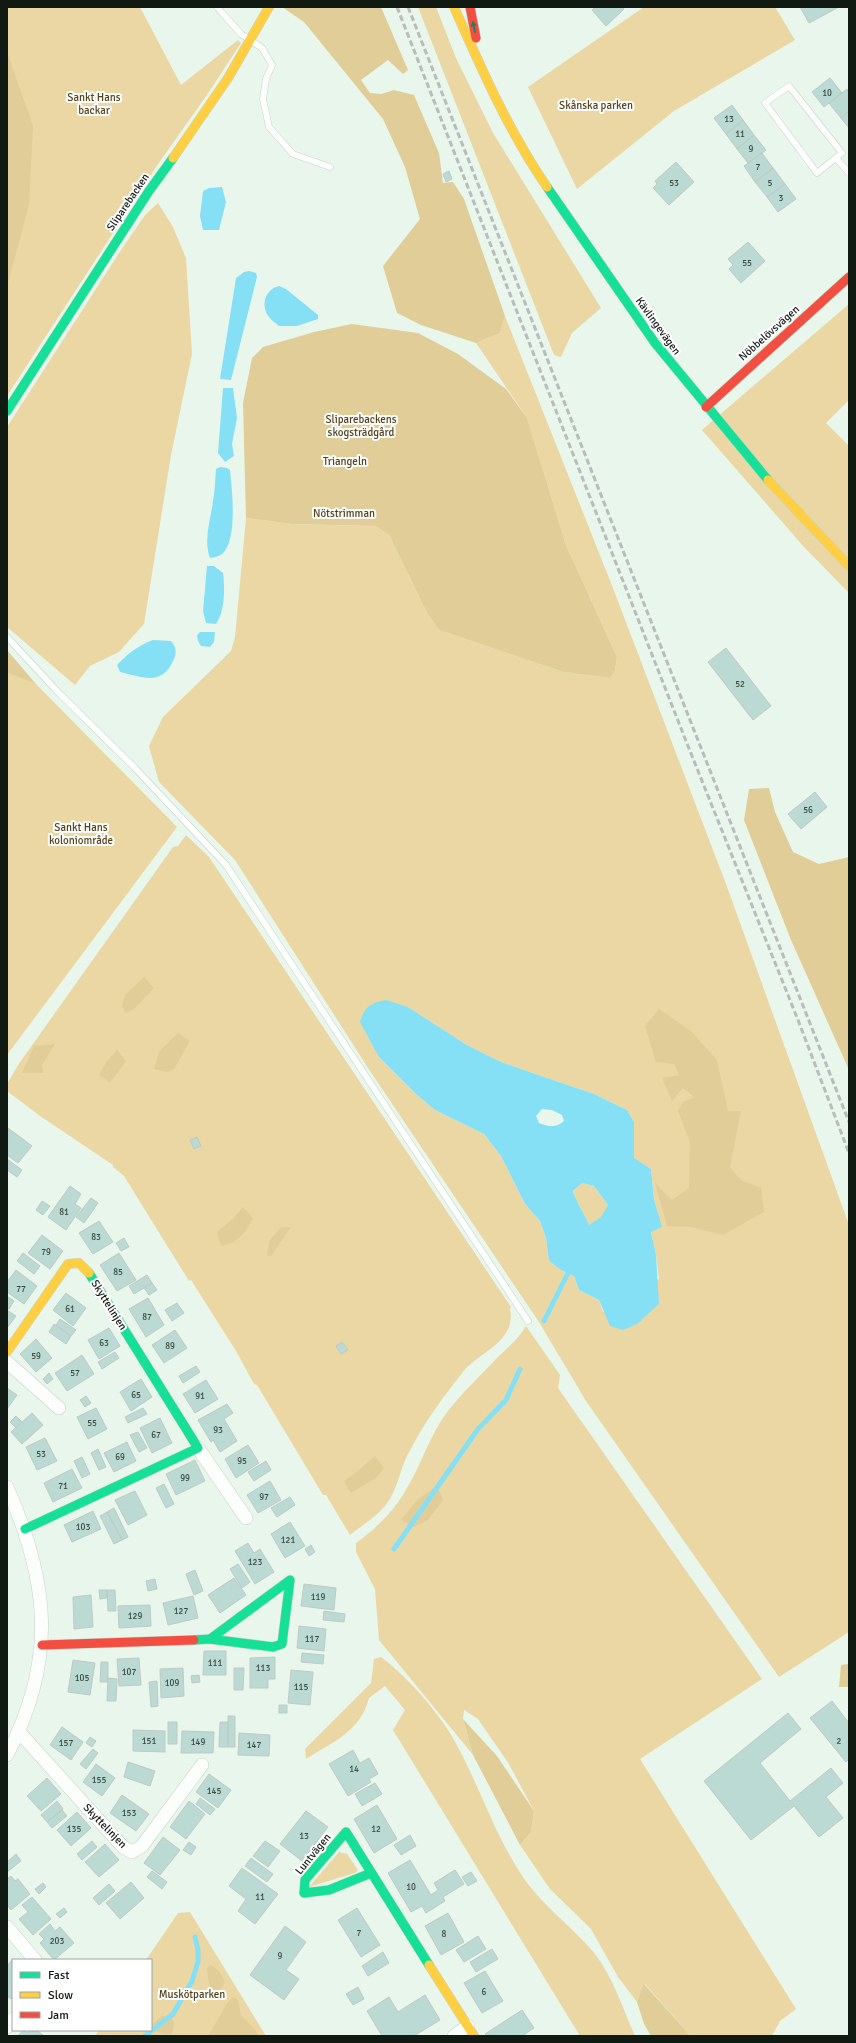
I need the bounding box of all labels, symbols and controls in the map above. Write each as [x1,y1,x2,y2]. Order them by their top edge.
one-way arrow [470,20,476,33]
house number: 10 [822,88,832,99]
park label: Sankt Hans backar [67,91,121,117]
park label: Skånska parken [559,99,633,112]
house number: 13 [724,114,734,125]
house number: 11 [735,129,745,140]
house number: 9 [749,144,754,155]
house number: 7 [756,162,761,173]
street label: Sliparebacken [104,171,152,233]
house number: 53 [669,178,679,189]
house number: 5 [768,178,773,189]
house number: 3 [779,193,784,204]
house number: 55 [742,258,752,269]
street label: Kävlingevägen [633,295,683,357]
street label: Nöbbelövsvägen [736,303,802,363]
park label: Sliparebackens skogsträdgård [325,413,397,439]
park label: Triangeln [323,455,367,468]
park label: Nötstrimman [313,507,375,520]
house number: 52 [735,679,745,690]
house number: 56 [803,805,813,816]
park label: Sankt Hans koloniområde [49,821,113,847]
house number: 81 [59,1207,69,1218]
house number: 83 [91,1232,101,1243]
house number: 79 [41,1247,51,1258]
house number: 85 [113,1267,123,1278]
street label: Skyttelinjen [88,1277,130,1333]
house number: 77 [16,1284,26,1295]
house number: 61 [65,1304,75,1315]
house number: 87 [142,1312,152,1323]
house number: 63 [99,1338,109,1349]
house number: 89 [165,1341,175,1352]
house number: 59 [31,1351,41,1362]
house number: 57 [70,1368,80,1379]
house number: 65 [131,1390,141,1401]
house number: 91 [195,1391,205,1402]
house number: 55 [87,1418,97,1429]
house number: 93 [213,1425,223,1436]
house number: 67 [151,1430,161,1441]
house number: 53 [36,1449,46,1460]
house number: 69 [115,1452,125,1463]
house number: 95 [237,1456,247,1467]
house number: 99 [180,1473,190,1484]
house number: 71 [58,1481,68,1492]
house number: 97 [259,1492,269,1503]
house number: 103 [76,1522,90,1533]
house number: 121 [281,1535,295,1546]
house number: 123 [248,1557,262,1568]
house number: 119 [311,1592,325,1603]
house number: 127 [174,1606,188,1617]
house number: 129 [128,1611,142,1622]
house number: 117 [305,1634,319,1645]
house number: 111 [208,1658,222,1669]
house number: 113 [256,1663,270,1674]
house number: 107 [122,1667,136,1678]
house number: 105 [75,1673,89,1684]
house number: 109 [165,1678,179,1689]
house number: 115 [294,1682,308,1693]
house number: 151 [142,1736,156,1747]
house number: 2 [837,1736,842,1747]
house number: 149 [191,1737,205,1748]
house number: 157 [59,1738,73,1749]
house number: 147 [247,1740,261,1751]
house number: 14 [349,1764,359,1775]
house number: 155 [92,1775,106,1786]
house number: 145 [207,1786,221,1797]
street label: Skyttelinjen [81,1801,129,1851]
house number: 153 [122,1808,136,1819]
house number: 135 [67,1824,81,1835]
house number: 12 [371,1824,381,1835]
street label: Luntvägen [292,1831,334,1877]
house number: 13 [299,1831,309,1842]
house number: 10 [406,1882,416,1893]
house number: 11 [255,1892,265,1903]
house number: 7 [357,1928,362,1939]
house number: 8 [442,1929,447,1940]
house number: 203 [50,1936,64,1947]
house number: 9 [278,1951,283,1962]
legend [12,1959,152,2031]
text: Fast [48,1968,69,1983]
house number: 6 [482,1987,487,1998]
text: Slow [48,1988,73,2003]
park label: Muskötparken [159,1988,225,2001]
text: Jam [48,2008,69,2023]

